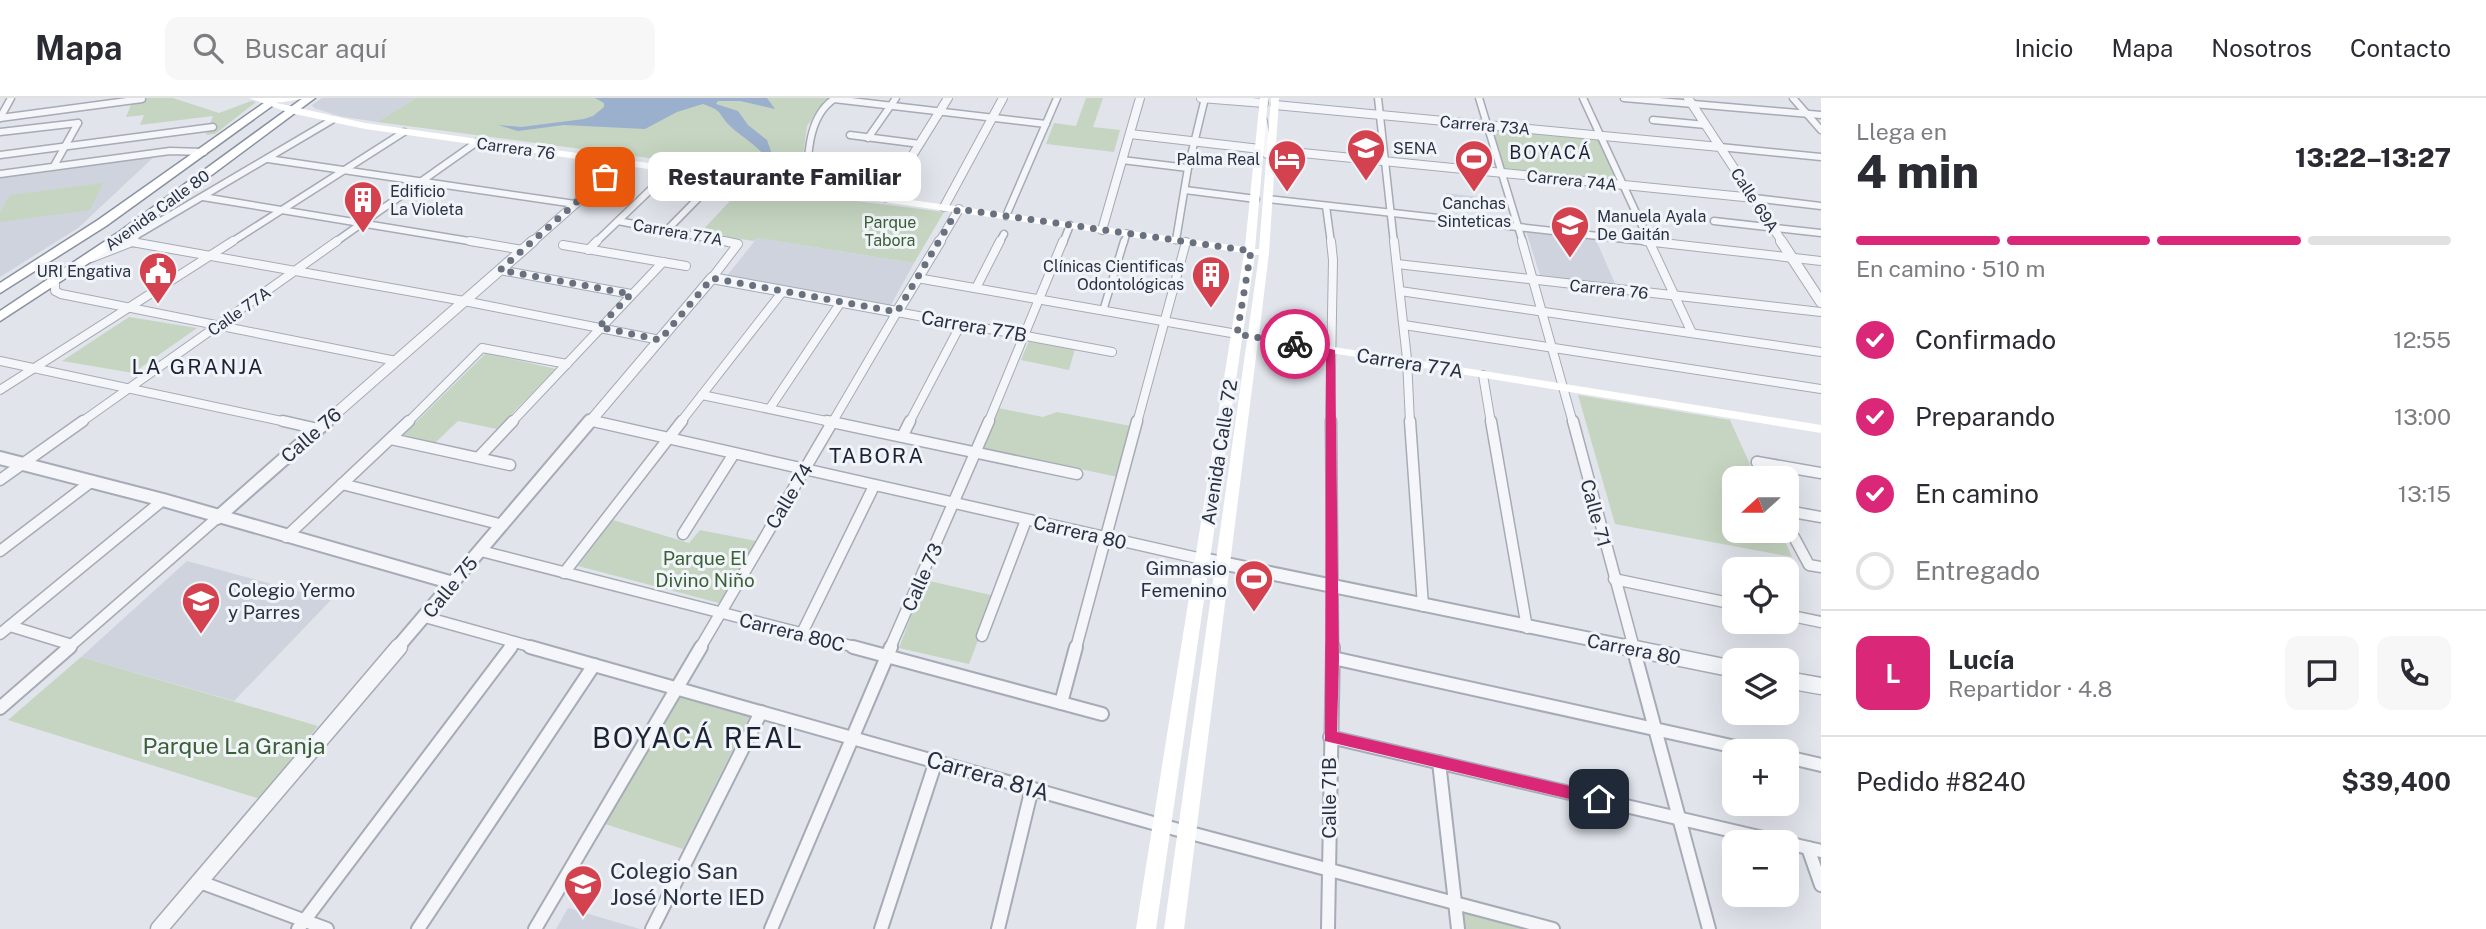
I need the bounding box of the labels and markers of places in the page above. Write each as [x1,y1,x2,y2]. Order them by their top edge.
school or university icon: SENA [1345,127,1387,182]
hotel icon: Palma Real [1266,138,1308,193]
sports icon: Canchas Sinteticas [1453,138,1495,193]
place label: SENA [1393,139,1437,158]
pin [575,147,635,207]
place label: Palma Real [1177,150,1260,169]
callout: Restaurante Familiar [647,153,920,202]
building icon: Edificio La Violeta [342,179,384,234]
place label: Edificio La Violeta [390,182,463,219]
place label: Canchas Sinteticas [1437,194,1511,231]
school or university icon: Manuela Ayala De Gaitán [1549,204,1591,259]
place label: Manuela Ayala De Gaitán [1597,207,1706,244]
public building icon: URI Engativa [137,250,179,305]
building icon: Clínicas Cientificas Odontológicas [1190,254,1232,309]
place label: Clínicas Cientificas Odontológicas [1043,257,1184,294]
place label: URI Engativa [36,262,131,281]
place label: Gimnasio Femenino [1141,557,1227,601]
sports icon: Gimnasio Femenino [1233,558,1275,613]
place label: Colegio Yermo y Parres [228,579,355,623]
school or university icon: Colegio Yermo y Parres [180,580,222,635]
pin [1569,769,1629,829]
place label: Colegio San José Norte IED [610,857,765,910]
school or university icon: Colegio San José Norte IED [562,863,604,918]

